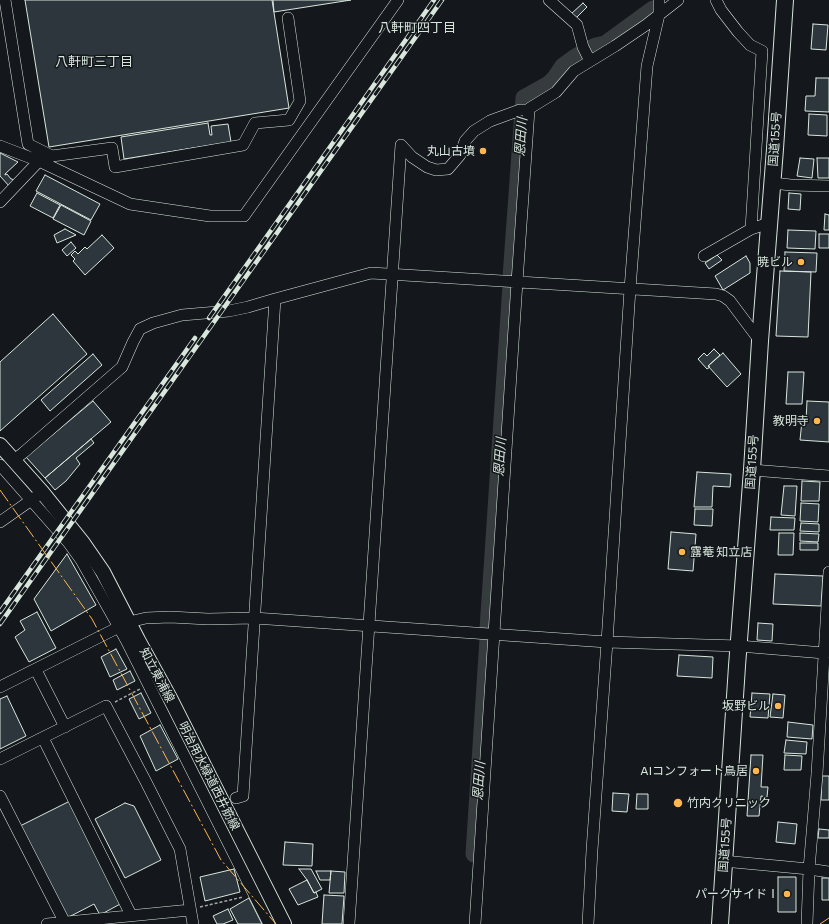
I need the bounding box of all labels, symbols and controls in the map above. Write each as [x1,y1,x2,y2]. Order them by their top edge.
district label: 八軒町四丁目 [378,20,456,36]
district label: 八軒町三丁目 [55,54,133,70]
street label: 国道155号 [766,111,784,167]
water label: 恩田川 [512,117,530,157]
place label: 丸山古墳 [427,144,475,158]
marker: 丸山古墳 [478,146,488,156]
place label: 暁ビル [757,255,793,269]
marker: 暁ビル [796,257,806,267]
place label: 教明寺 [773,414,809,428]
marker: 教明寺 [812,416,822,426]
street label: 国道155号 [743,434,761,490]
water label: 恩田川 [491,437,509,477]
place label: 露菴 知立店 [690,545,752,559]
marker: 露菴 知立店 [677,547,687,557]
street label: 知立東浦線 [137,645,177,705]
place label: 坂野ビル [722,699,770,713]
marker: 坂野ビル [773,701,783,711]
street label: 明治用水緑道西井筋線 [175,719,243,833]
water label: 恩田川 [470,761,488,801]
place label: AIコンフォート鳥居 [640,764,748,778]
marker: AIコンフォート鳥居 [751,766,761,776]
place label: 竹内クリニック [687,796,771,810]
marker: 竹内クリニック [672,797,684,809]
street label: 国道155号 [716,817,734,873]
place label: パークサイドⅠ [695,887,779,901]
marker: パークサイドⅠ [782,889,792,899]

